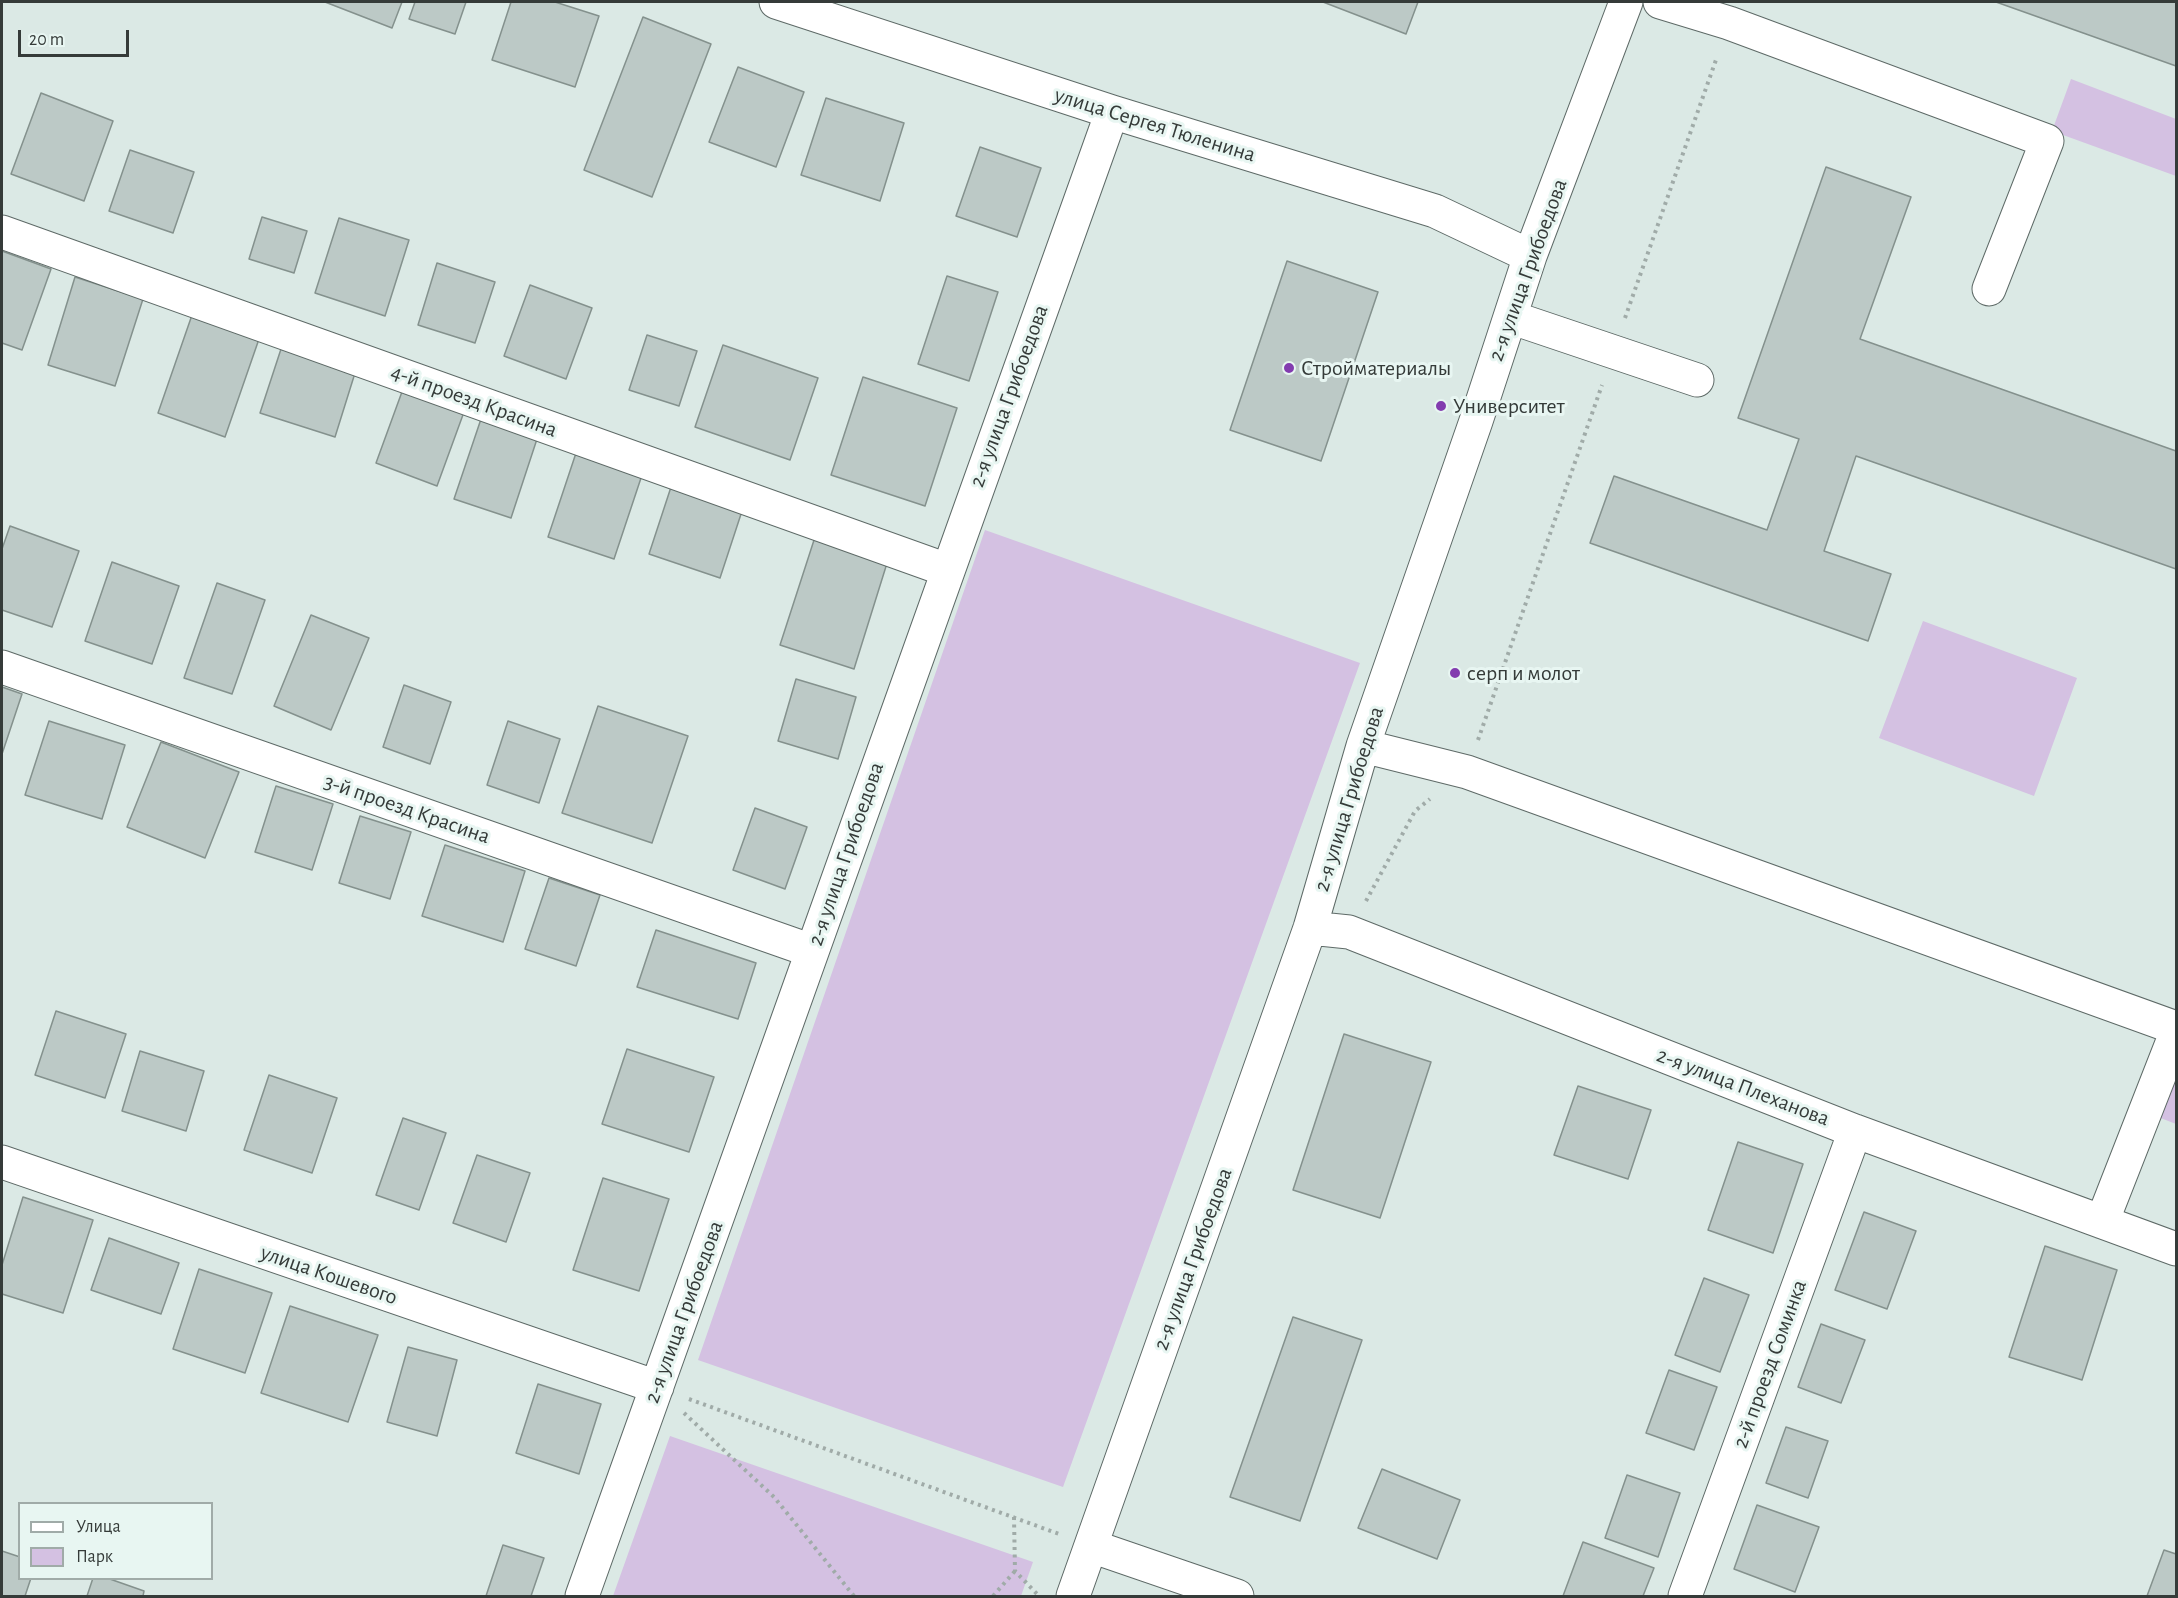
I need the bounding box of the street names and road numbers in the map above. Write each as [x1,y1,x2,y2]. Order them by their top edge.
street label: улица Сергея Тюленина [1051,82,1259,168]
street label: 2-я улица Грибоедова [1483,175,1573,365]
street label: 2-я улица Грибоедова [964,301,1054,491]
street label: 4-й проезд Красина [387,359,561,443]
street label: 2-я улица Грибоедова [1308,703,1390,895]
street label: 2-я улица Грибоедова [802,759,890,949]
street label: 3-й проезд Красина [321,768,493,850]
street label: 2-я улица Плеханова [1653,1042,1833,1132]
street label: 2-я улица Грибоедова [1148,1164,1238,1354]
street label: 2-я улица Грибоедова [639,1217,729,1407]
street label: улица Кошевого [257,1239,401,1311]
street label: 2-й проезд Соминка [1727,1276,1813,1452]

